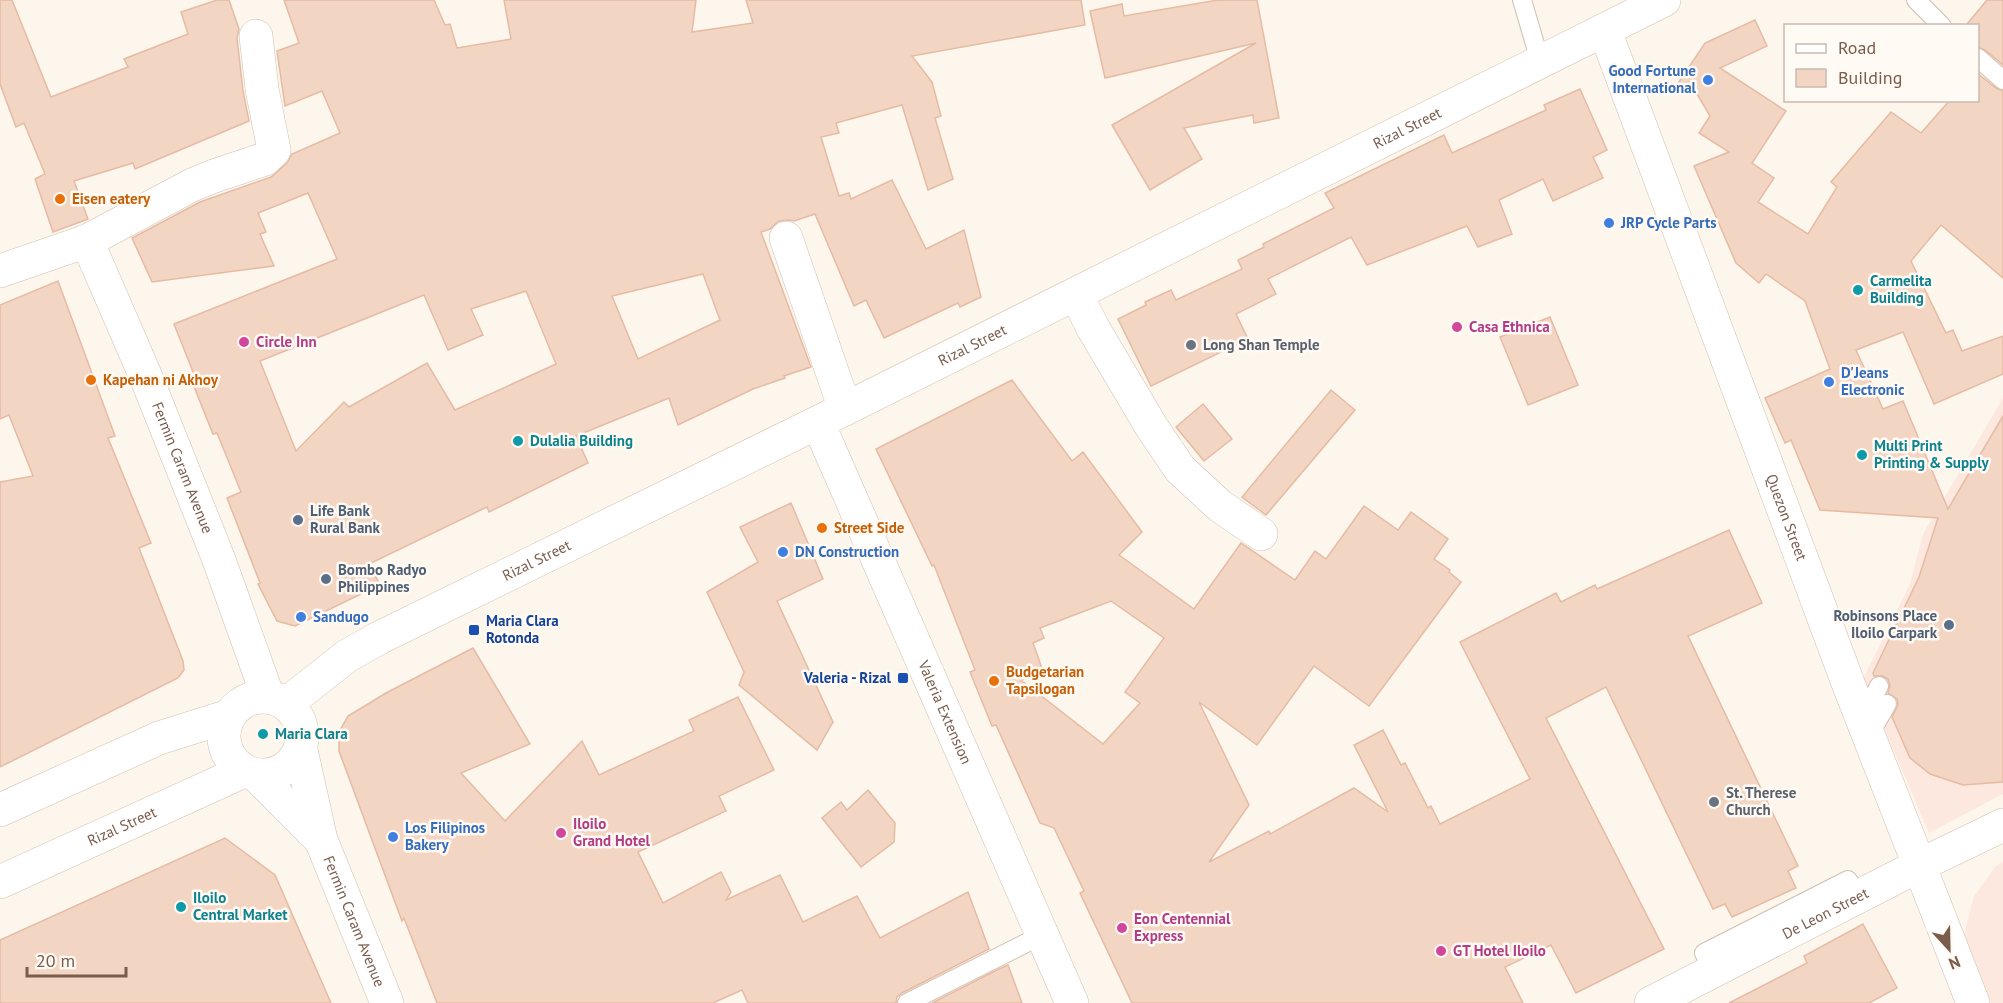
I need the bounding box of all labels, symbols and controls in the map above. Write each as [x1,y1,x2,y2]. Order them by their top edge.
legend [1784,24,1979,102]
text: Road [1838,36,1876,59]
place label: Good Fortune International [1608,61,1697,97]
text: Building [1838,66,1902,89]
marker: Good Fortune International [1701,73,1715,87]
street label: Rizal Street [1370,103,1444,153]
place label: Eisen eatery [72,189,151,208]
marker: Eisen eatery [53,192,67,206]
place label: JRP Cycle Parts [1620,213,1716,232]
marker: JRP Cycle Parts [1602,216,1616,230]
place label: Carmelita Building [1870,271,1932,307]
marker: Carmelita Building [1851,283,1865,297]
place label: Casa Ethnica [1469,317,1550,336]
street label: Rizal Street [935,320,1010,370]
marker: Casa Ethnica [1450,320,1464,334]
place label: Circle Inn [256,332,317,351]
marker: Circle Inn [237,335,251,349]
place label: Long Shan Temple [1203,335,1320,354]
marker: Long Shan Temple [1184,338,1198,352]
place label: D'Jeans Electronic [1841,363,1905,399]
place label: Kapehan ni Akhoy [103,370,219,389]
marker: Kapehan ni Akhoy [84,373,98,387]
marker: D'Jeans Electronic [1822,375,1836,389]
street label: Fermin Caram Avenue [148,399,217,536]
place label: Dulalia Building [530,431,633,450]
marker: Dulalia Building [511,434,525,448]
place label: Multi Print Printing & Supply [1874,436,1990,472]
marker: Multi Print Printing & Supply [1855,448,1869,462]
street label: Quezon Street [1762,471,1812,563]
place label: Life Bank Rural Bank [310,501,380,537]
marker: Life Bank Rural Bank [291,513,305,527]
place label: Street Side [834,518,905,537]
marker: Street Side [815,521,829,535]
street label: Rizal Street [499,535,574,585]
place label: DN Construction [795,542,899,561]
marker: DN Construction [776,545,790,559]
place label: Bombo Radyo Philippines [338,560,427,596]
marker: Bombo Radyo Philippines [319,572,333,586]
place label: Robinsons Place Iloilo Carpark [1833,606,1938,642]
place label: Sandugo [313,607,369,626]
marker: Sandugo [294,610,308,624]
place label: Maria Clara Rotonda [486,611,559,647]
marker: Robinsons Place Iloilo Carpark [1942,618,1956,632]
marker: Maria Clara Rotonda [467,623,481,637]
street label: Valeria Extension [914,657,976,767]
place label: Budgetarian Tapsilogan [1006,662,1084,698]
place label: Valeria - Rizal [803,668,892,687]
marker: Valeria - Rizal [896,671,910,685]
marker: Budgetarian Tapsilogan [987,674,1001,688]
place label: Maria Clara [275,724,348,743]
marker: Maria Clara [256,727,270,741]
place label: St. Therese Church [1726,783,1797,819]
marker: St. Therese Church [1707,795,1721,809]
street label: Rizal Street [84,802,159,850]
place label: Iloilo Grand Hotel [573,814,650,850]
place label: Los Filipinos Bakery [405,818,485,854]
marker: Iloilo Grand Hotel [554,826,568,840]
marker: Los Filipinos Bakery [386,830,400,844]
street label: Fermin Caram Avenue [319,853,389,990]
street label: De Leon Street [1779,883,1872,943]
place label: Iloilo Central Market [193,888,288,924]
marker: Iloilo Central Market [174,900,188,914]
place label: Eon Centennial Express [1134,909,1231,945]
north arrow [1919,919,1979,979]
marker: Eon Centennial Express [1115,921,1129,935]
scale bar [27,940,126,978]
place label: GT Hotel Iloilo [1453,941,1546,960]
marker: GT Hotel Iloilo [1434,944,1448,958]
text: 20 m [36,949,75,972]
text: N [1946,952,1963,974]

